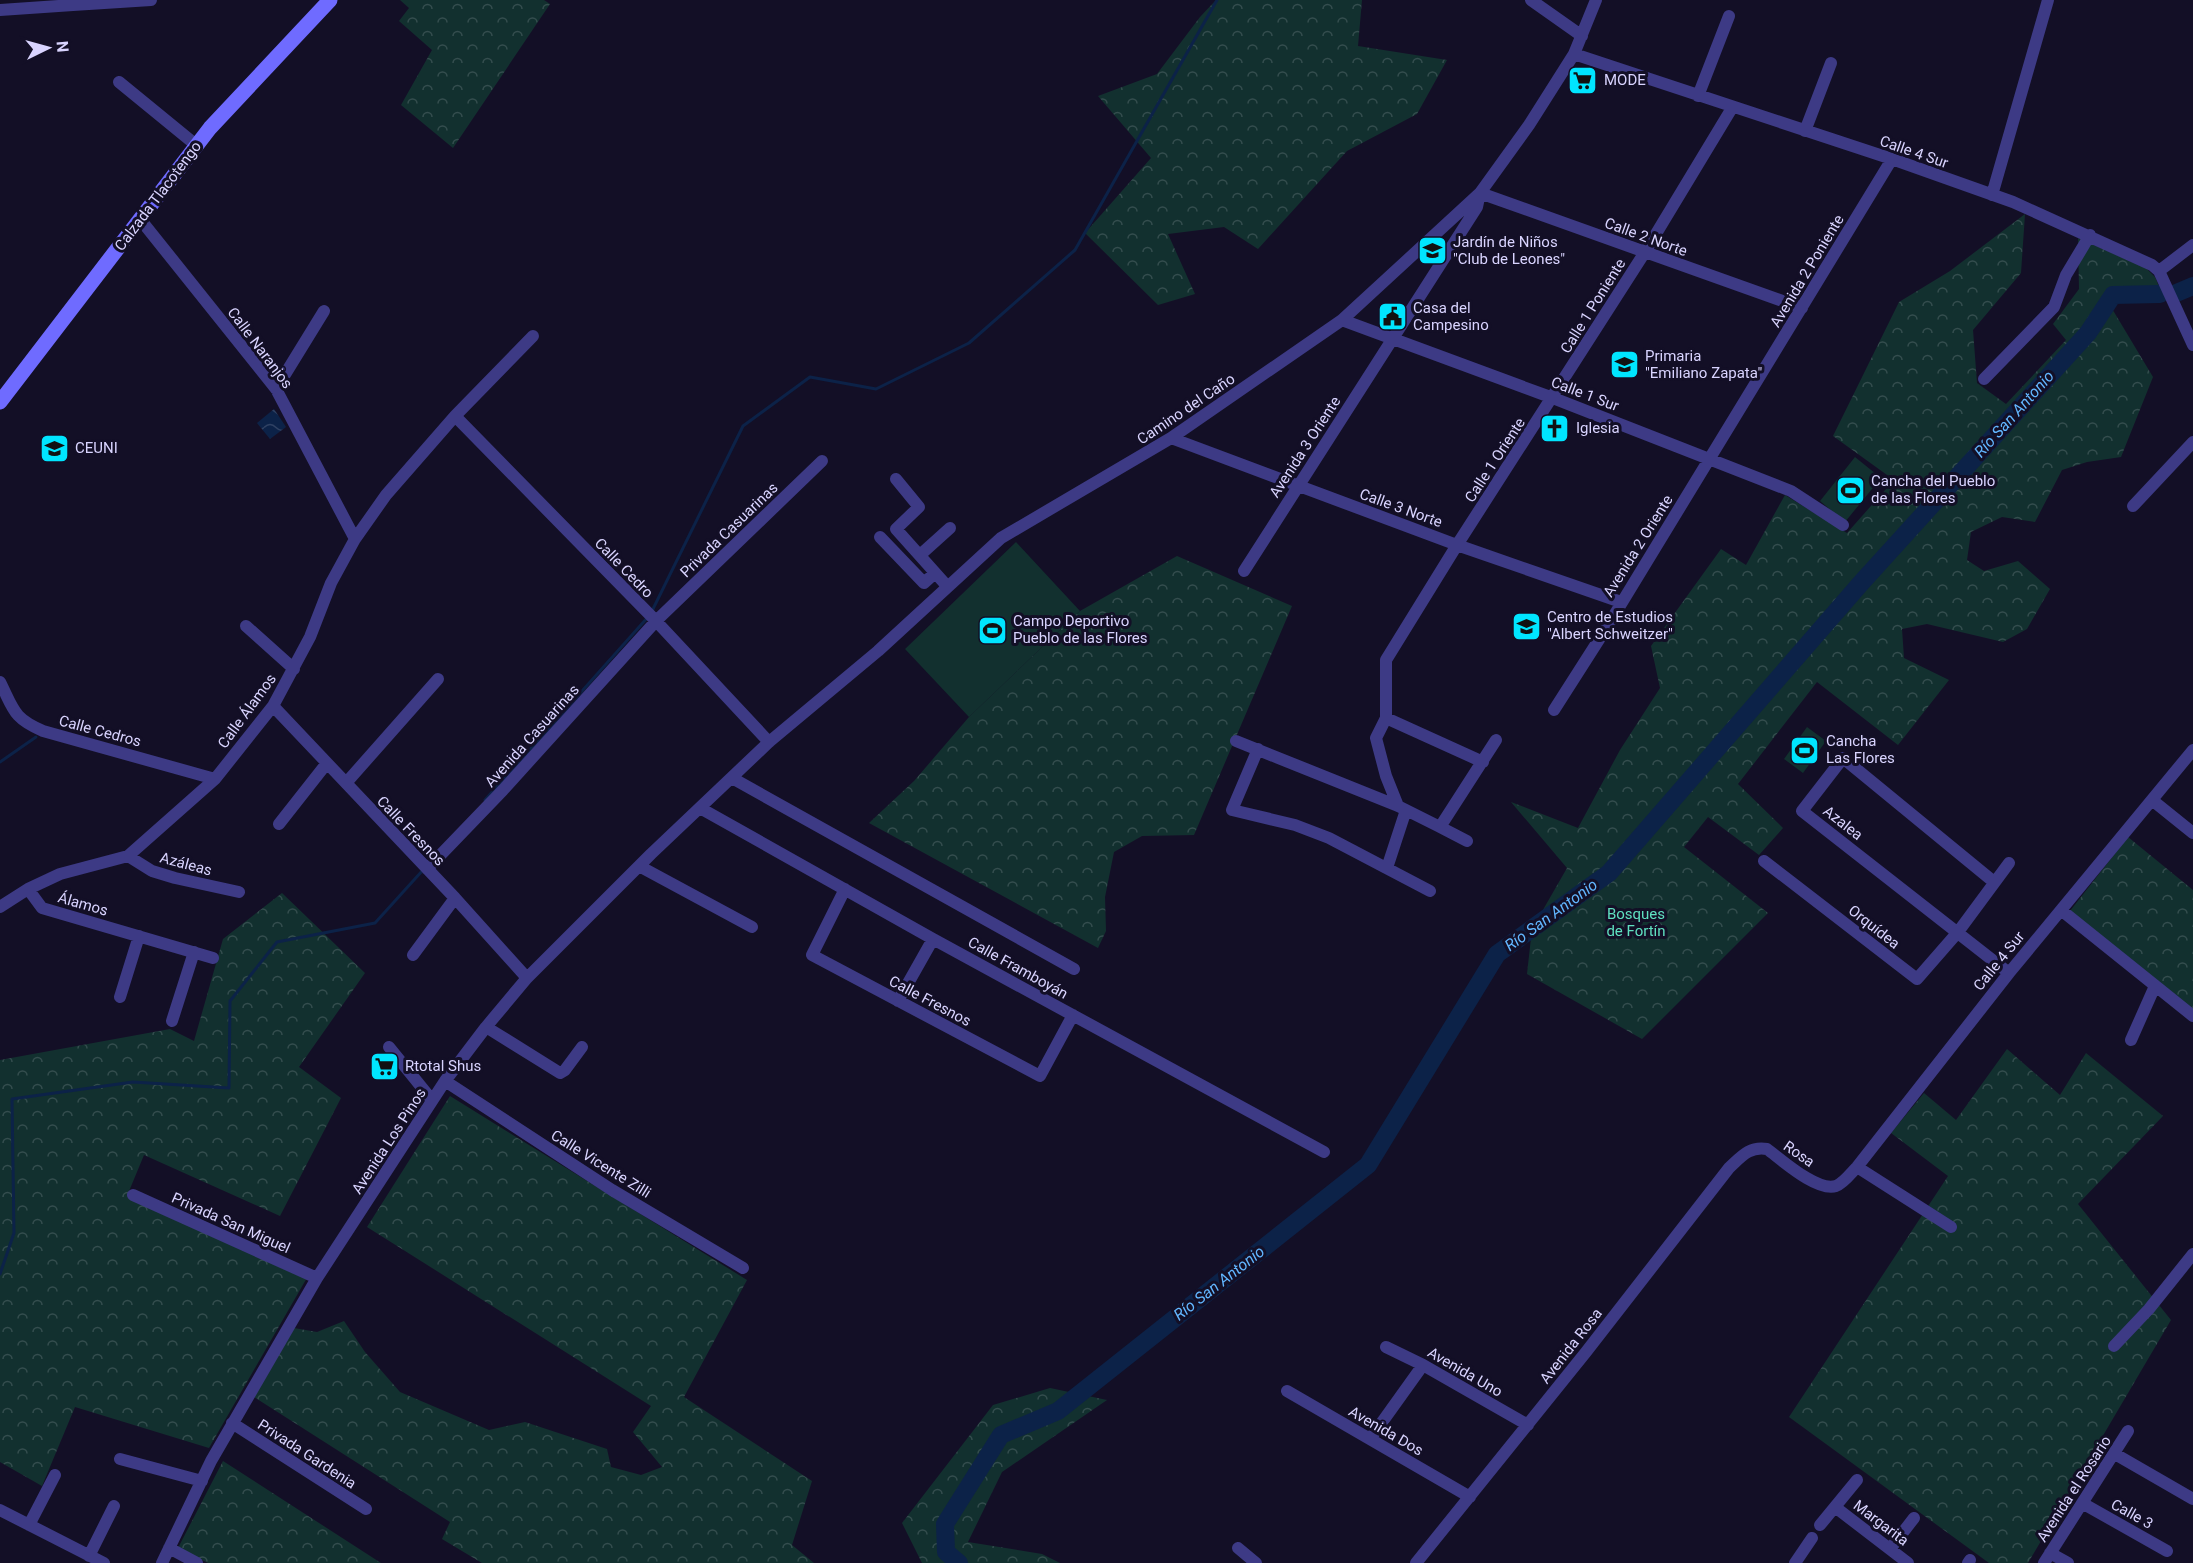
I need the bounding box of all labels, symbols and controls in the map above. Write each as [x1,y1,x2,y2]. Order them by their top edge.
north arrow [18,18,78,78]
text: N [52,40,72,53]
supermarket icon: MODE [1567,64,1599,96]
place label: MODE [1604,71,1646,89]
street label: Calle 4 Sur [1877,132,1951,172]
street label: Calzada Tlacotengo [111,138,205,254]
street label: Avenida 2 Poniente [1766,212,1848,330]
street label: Calle 2 Norte [1602,214,1690,260]
place label: Jardín de Niños "Club de Leones" [1453,233,1565,268]
school or university icon: Jardín de Niños "Club de Leones" [1416,235,1448,267]
street label: Calle 1 Poniente [1557,255,1629,357]
place label: Casa del Campesino [1413,299,1489,334]
public building icon: Casa del Campesino [1376,301,1408,333]
street label: Calle Naranjos [224,304,296,392]
place label: Primaria "Emiliano Zapata" [1645,347,1762,382]
school or university icon: Primaria "Emiliano Zapata" [1608,349,1640,381]
water label: Río San Antonio [1970,367,2058,461]
street label: Camino del Caño [1134,370,1238,448]
street label: Calle 1 Sur [1548,373,1622,415]
street label: Avenida 3 Oriente [1266,393,1344,501]
church icon: Iglesia [1539,412,1571,444]
street label: Calle 1 Oriente [1461,414,1529,506]
place label: Iglesia [1576,419,1620,437]
school or university icon: CEUNI [38,432,70,464]
place label: CEUNI [75,439,118,457]
place label: Cancha del Pueblo de las Flores [1871,472,1995,507]
sports icon: Cancha del Pueblo de las Flores [1834,474,1866,506]
street label: Privada Casuarinas [676,479,782,581]
street label: Calle 3 Norte [1357,485,1445,531]
street label: Avenida 2 Oriente [1599,492,1677,600]
street label: Calle Cedro [591,534,657,602]
place label: Centro de Estudios "Albert Schweitzer" [1547,608,1673,643]
school or university icon: Centro de Estudios "Albert Schweitzer" [1510,610,1542,642]
place label: Campo Deportivo Pueblo de las Flores [1013,612,1148,647]
sports icon: Campo Deportivo Pueblo de las Flores [976,614,1008,646]
street label: Calle Álamos [214,670,280,752]
street label: Avenida Casuarinas [481,681,583,791]
street label: Calle Cedros [57,711,143,751]
place label: Cancha Las Flores [1826,732,1895,767]
sports icon: Cancha Las Flores [1789,734,1821,766]
street label: Calle Fresnos [373,792,449,870]
street label: Azalea [1820,802,1866,844]
street label: Azáleas [158,848,214,880]
water label: Río San Antonio [1501,875,1601,955]
street label: Álamos [56,888,110,920]
street label: Orquídea [1845,901,1903,953]
park label: Bosques de Fortín [1606,905,1666,940]
street label: Calle 4 Sur [1970,928,2028,994]
street label: Calle Framboyán [965,933,1071,1003]
street label: Calle Fresnos [886,972,974,1030]
supermarket icon: Rtotal Shus [368,1050,400,1082]
place label: Rtotal Shus [405,1057,481,1075]
street label: Avenida Los Pinos [348,1085,430,1197]
street label: Calle Vicente Zilli [548,1126,654,1202]
street label: Rosa [1780,1137,1818,1171]
street label: Privada San Miguel [169,1189,293,1257]
water label: Río San Antonio [1170,1242,1268,1324]
street label: Avenida Rosa [1536,1305,1606,1387]
street label: Avenida Uno [1424,1343,1506,1401]
street label: Avenida Dos [1346,1402,1426,1460]
street label: Privada Gardenia [254,1415,360,1493]
street label: Avenida el Rosario [2033,1432,2115,1546]
street label: Calle 3 [2108,1495,2156,1533]
street label: Margarita [1850,1496,1912,1550]

